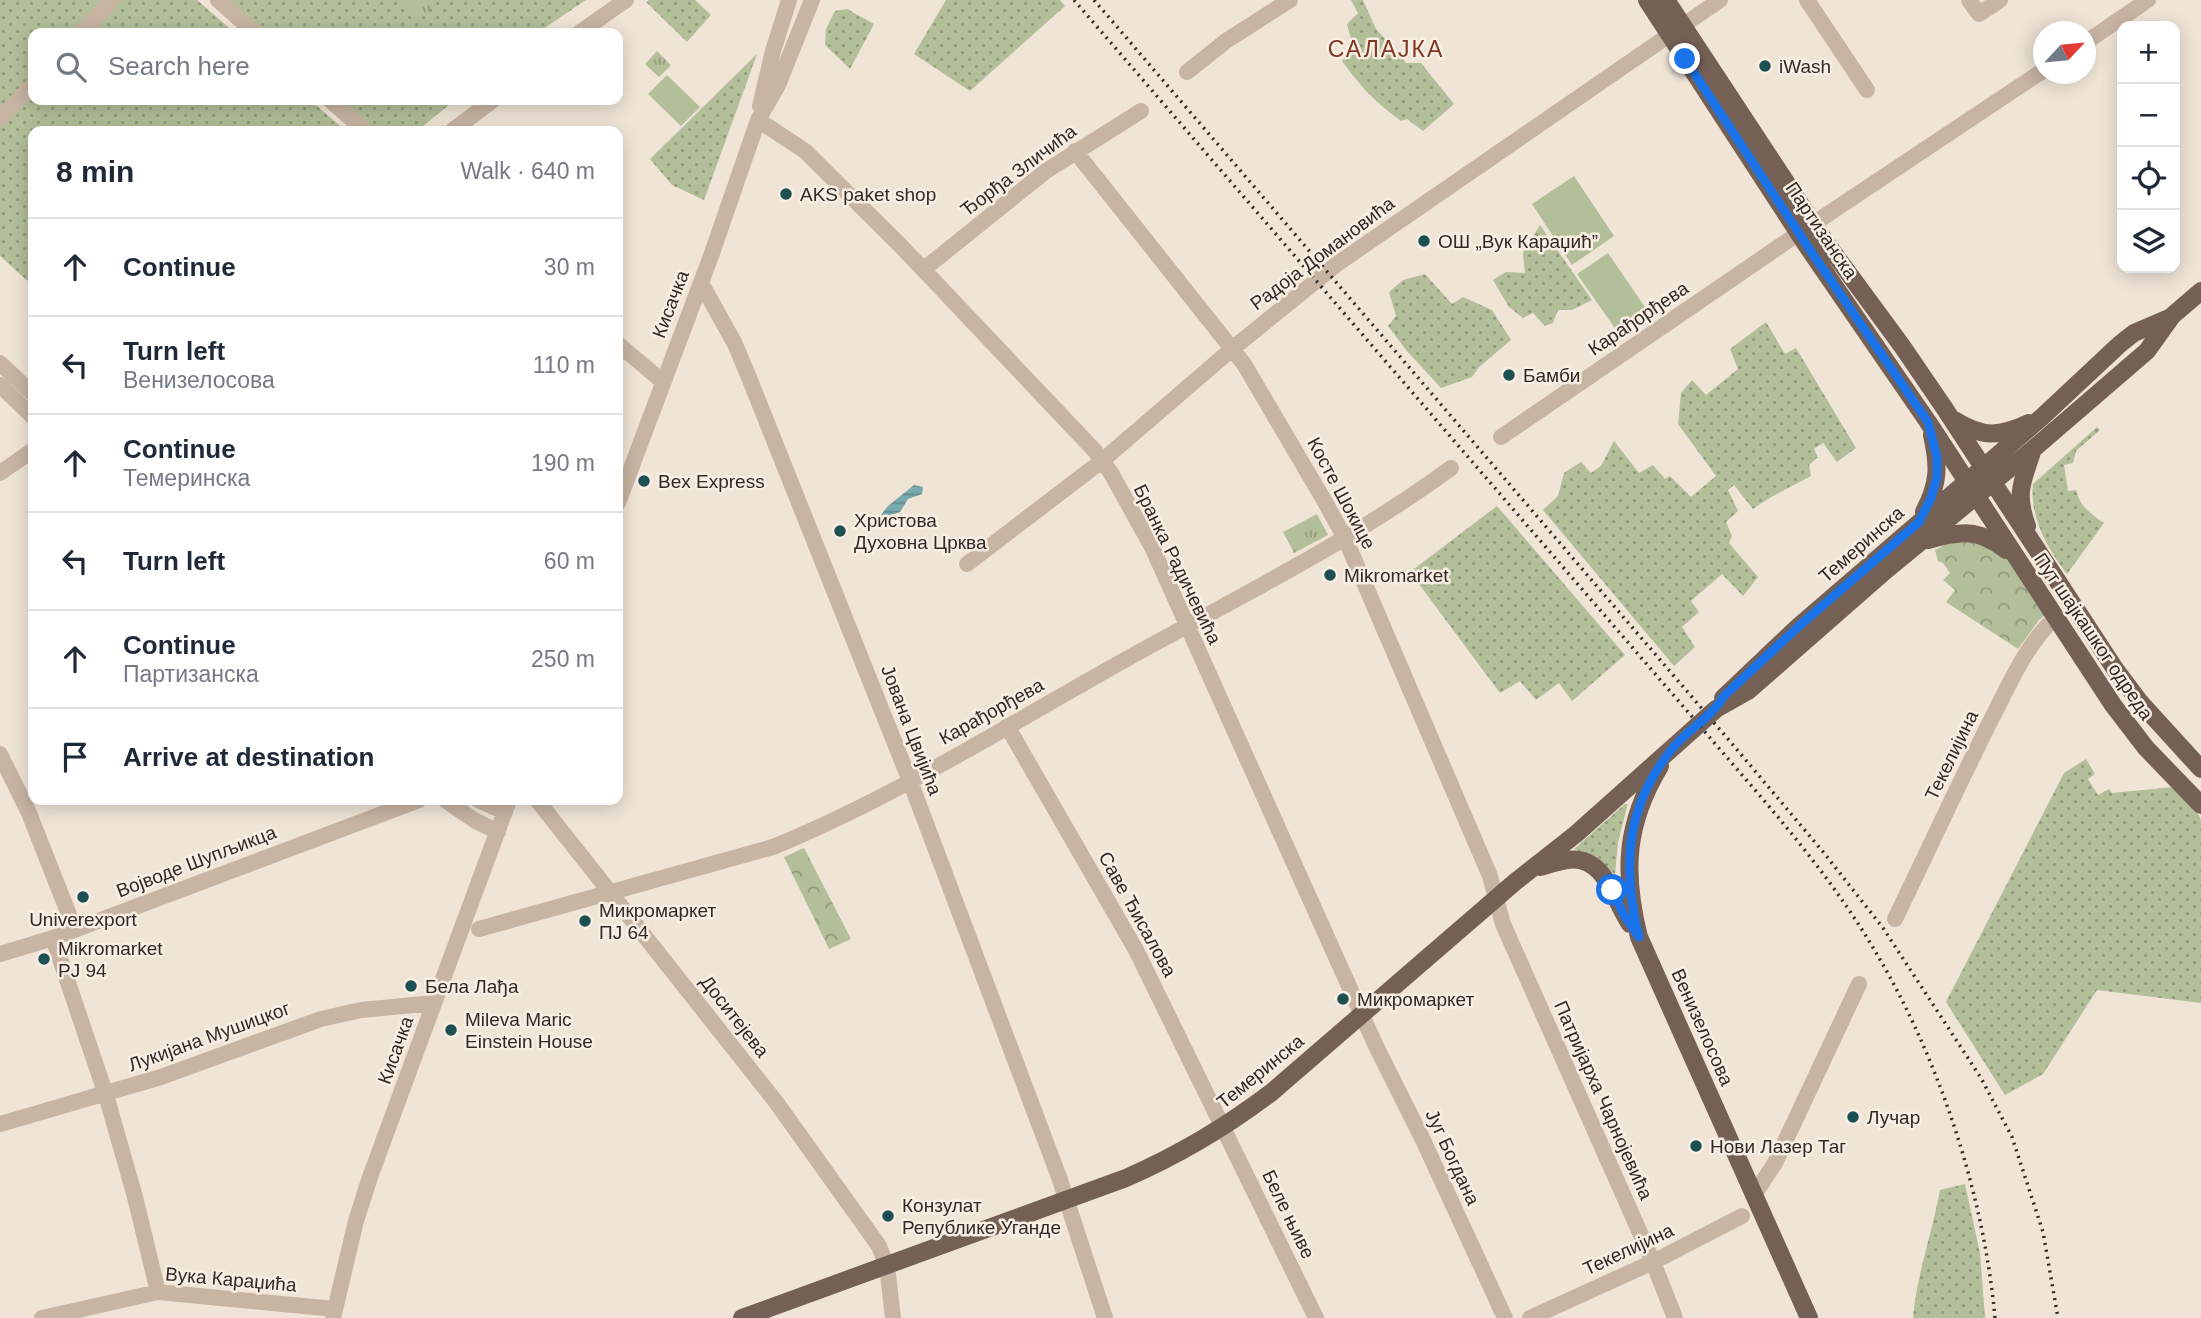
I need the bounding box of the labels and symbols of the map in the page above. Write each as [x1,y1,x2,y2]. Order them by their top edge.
north arrow [2033,21,2096,84]
district label: САЛАЈКА [1328,36,1444,62]
route end [1669,43,1700,74]
place label: iWash [1779,56,1831,77]
marker: iWash [1757,58,1773,74]
street label: Ђорђа Зличића [957,120,1080,221]
street label: Партизанска [1781,178,1862,283]
place label: AKS paket shop [800,184,936,205]
marker: AKS paket shop [778,186,794,202]
street label: Радоја Домановића [1246,192,1399,314]
place label: ОШ „Вук Караџић” [1438,231,1598,252]
marker: ОШ „Вук Караџић” [1416,233,1432,249]
street label: Кисачка [648,267,693,341]
street label: Карађорђева [1584,277,1693,360]
place label: Бамби [1523,365,1580,386]
marker: Бамби [1501,367,1517,383]
street label: Косте Шокице [1303,434,1380,553]
place label: Bex Express [658,471,765,492]
marker: Bex Express [636,473,652,489]
street label: Бранка Радичевића [1130,481,1226,648]
street label: Темеринска [1815,502,1908,587]
place label: Христова Духовна Црква [854,510,987,553]
marker: Христова Духовна Црква [832,523,848,539]
street label: Пут шајкашког одреда [2030,549,2158,724]
place label: Mikromarket [1344,565,1449,586]
marker: Mikromarket [1322,567,1338,583]
street label: Јована Цвијића [877,662,946,799]
street label: Карађорђева [935,674,1047,749]
street label: Текелијина [1921,707,1982,803]
street label: Војводе Шупљикца [113,821,279,902]
street label: Саве Ђисалова [1095,848,1181,981]
route start [1596,874,1627,905]
marker: Univerexport [75,889,91,905]
place label: Микромаркет ПЈ 64 [599,900,717,943]
place label: Univerexport [29,909,138,930]
marker: Микромаркет ПЈ 64 [577,913,593,929]
place label: Mikromarket PJ 94 [58,938,163,981]
marker: Mikromarket PJ 94 [36,951,52,967]
street label: Венизелосова [1667,966,1738,1089]
street label: Доситејева [696,971,773,1062]
place label: Бела Лађа [425,976,519,997]
marker: Бела Лађа [403,978,419,994]
place label: Микромаркет [1357,989,1475,1010]
marker: Микромаркет [1335,991,1351,1007]
street label: Лукијана Мушицког [125,997,293,1076]
street label: Патријарха Чарнојевића [1550,998,1657,1203]
place label: Mileva Maric Einstein House [465,1009,593,1052]
street label: Кисачка [374,1013,418,1087]
marker: Mileva Maric Einstein House [443,1022,459,1038]
street label: Темеринска [1213,1030,1308,1113]
street label: Југ Богдана [1421,1106,1484,1209]
place label: Лучар [1867,1107,1920,1128]
marker: Лучар [1845,1109,1861,1125]
place label: Нови Лазер Таг [1710,1136,1846,1157]
marker: Нови Лазер Таг [1688,1138,1704,1154]
street label: Беле њиве [1258,1167,1319,1262]
place label: Конзулат Републике Уганде [902,1195,1061,1238]
marker: Конзулат Републике Уганде [880,1208,896,1224]
street label: Текелијина [1580,1219,1677,1280]
street label: Вука Караџића [165,1263,298,1296]

